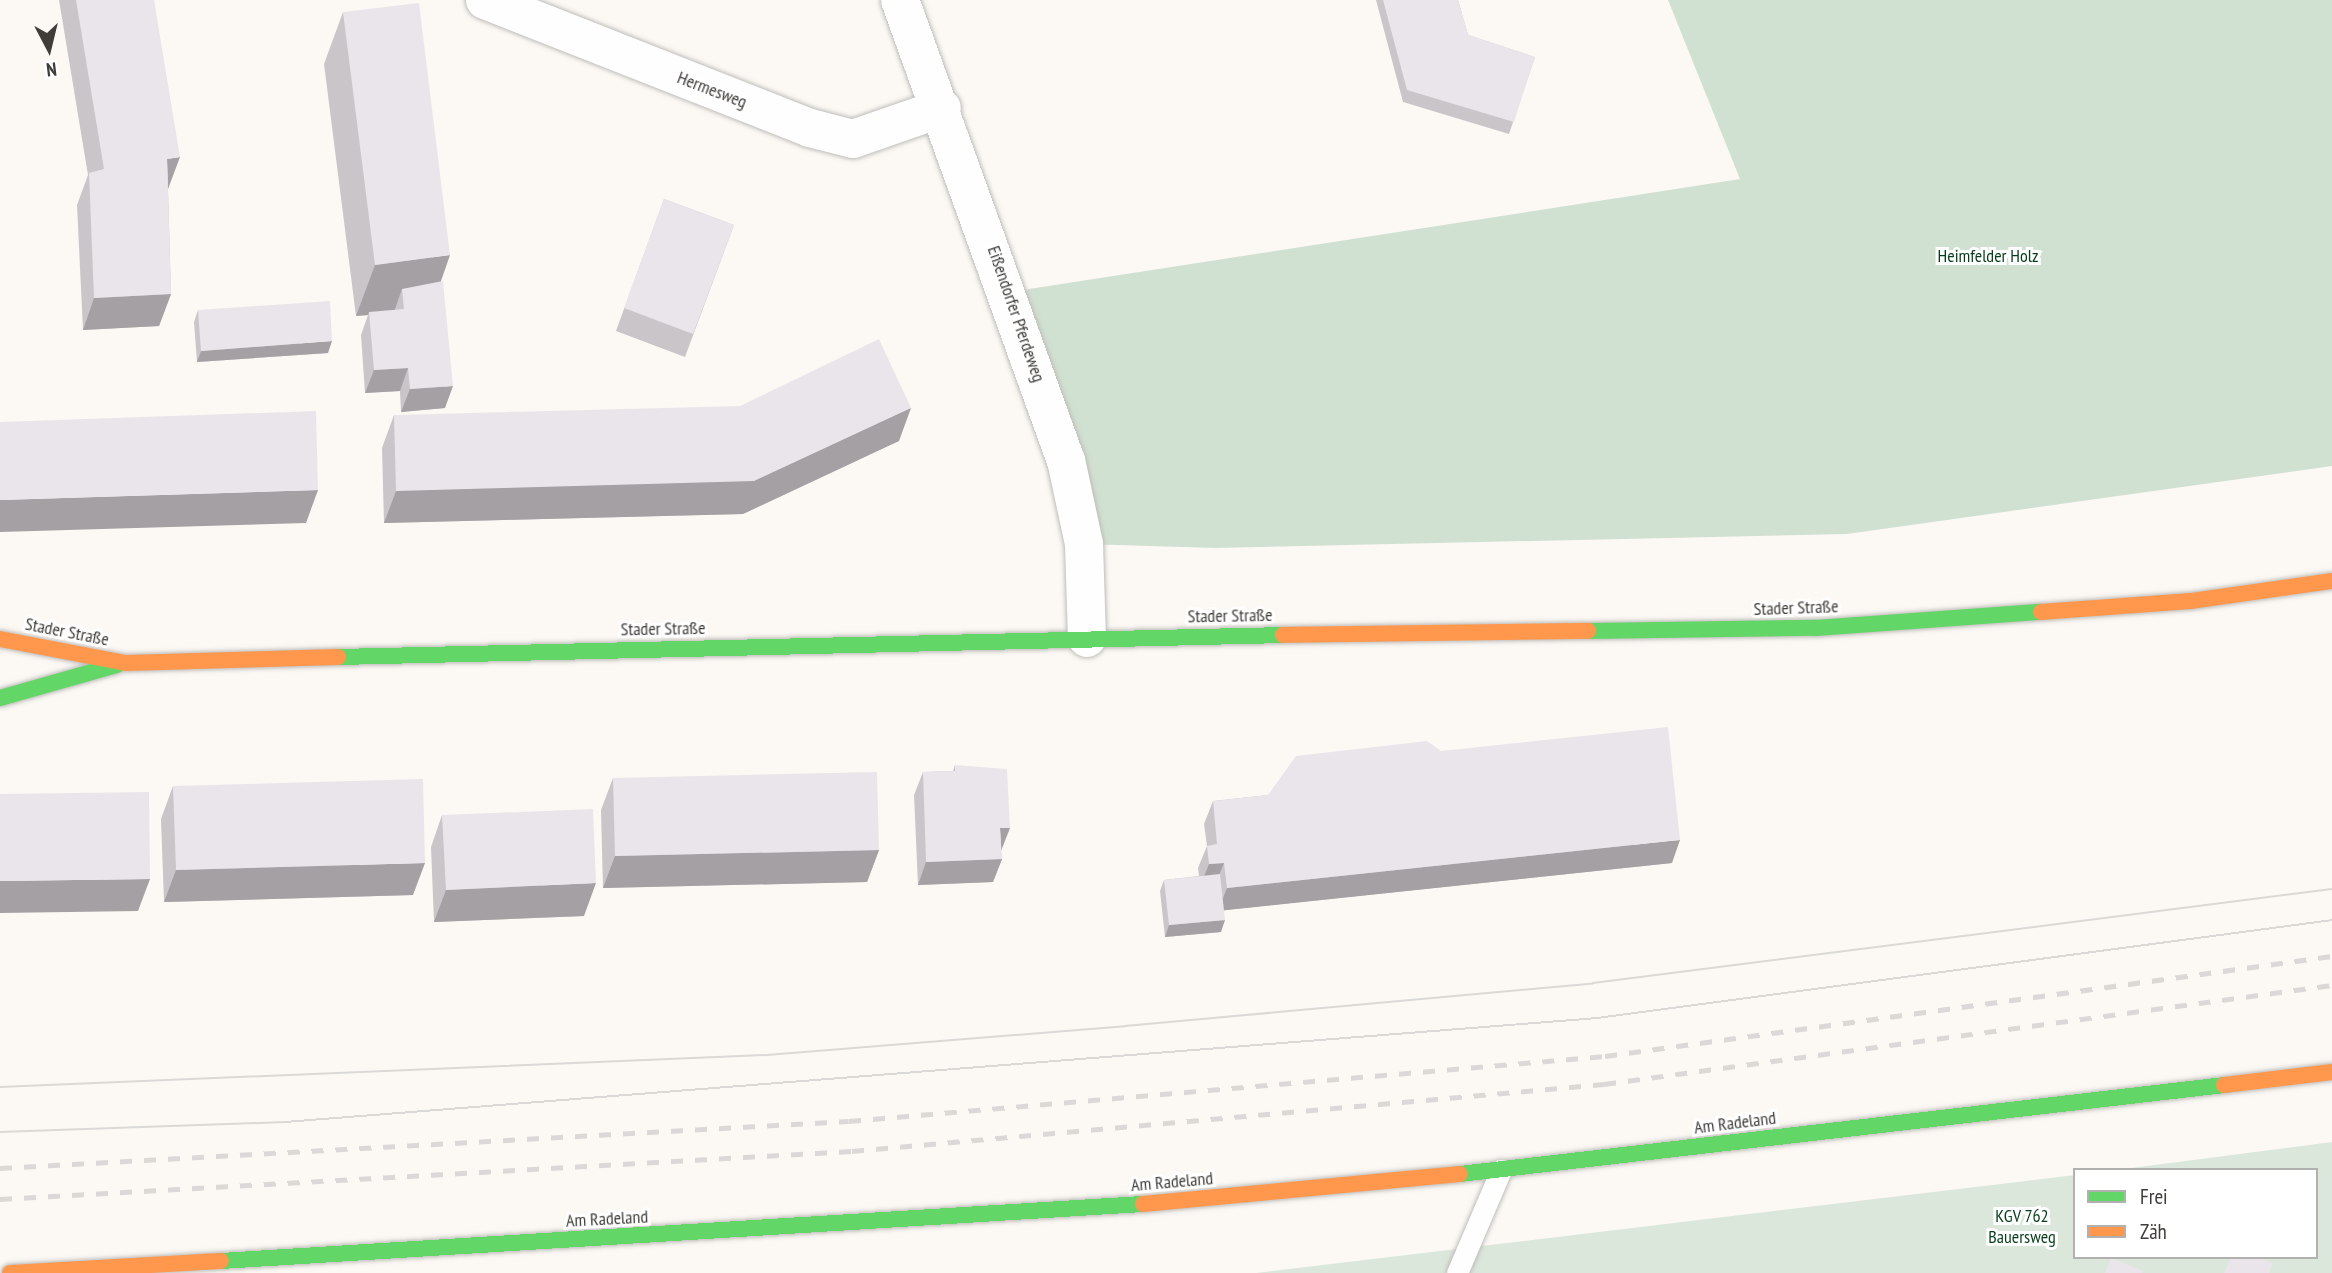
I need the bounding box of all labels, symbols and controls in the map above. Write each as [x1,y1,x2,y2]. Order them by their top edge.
north arrow [14,14,84,84]
text: N [45,57,58,82]
street label: Hermesweg [674,67,750,113]
street label: Eißendorfer Pferdeweg [983,243,1049,385]
park label: Heimfelder Holz [1938,245,2038,267]
street label: Stader Straße [1753,596,1839,620]
street label: Stader Straße [1187,604,1273,628]
street label: Stader Straße [23,613,111,651]
street label: Stader Straße [620,617,706,641]
street label: Am Radeland [1693,1107,1777,1139]
street label: Am Radeland [1130,1168,1214,1196]
legend [2073,1168,2318,1259]
text: Frei [2140,1183,2168,1210]
street label: Am Radeland [565,1206,649,1232]
park label: KGV 762 Bauersweg [1988,1206,2056,1248]
text: Zäh [2140,1218,2167,1245]

